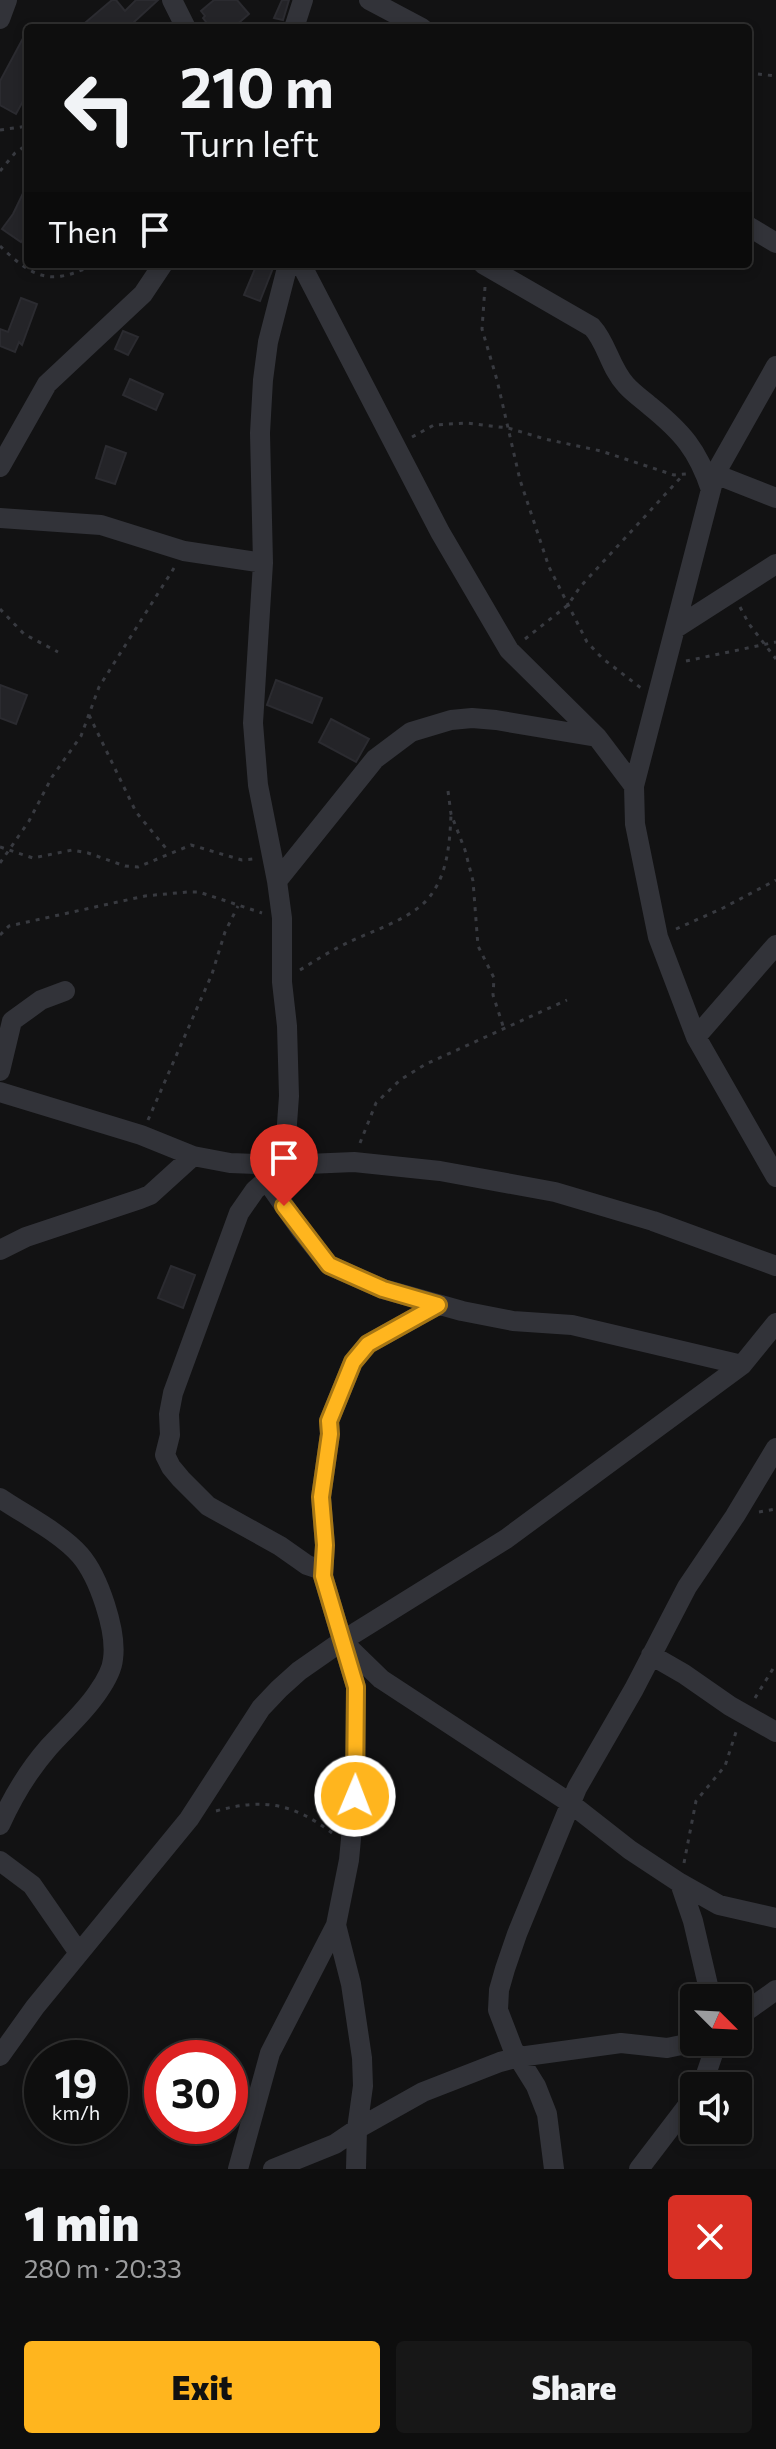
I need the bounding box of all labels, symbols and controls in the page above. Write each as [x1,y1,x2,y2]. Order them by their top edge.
text: 210 m [180,51,334,120]
icon: left [48,56,152,160]
text: Turn left [180,120,319,164]
icon: arrive [133,208,177,252]
text: Then [48,212,117,249]
pin [250,1124,318,1206]
icon: arrive [262,1136,306,1180]
position arrow [313,1754,397,1838]
north arrow [680,1984,752,2056]
map controls [680,1984,752,2144]
speed limit sign: 30 [144,2040,248,2144]
text: 19 [55,2057,97,2106]
button: sound [680,2072,752,2144]
text: km/h [52,2100,100,2124]
text: 1 min [24,2192,139,2251]
button: close [668,2195,752,2279]
text: 280 m · 20:33 [24,2252,182,2283]
button: Exit [24,2341,380,2433]
button: Share [396,2341,752,2433]

